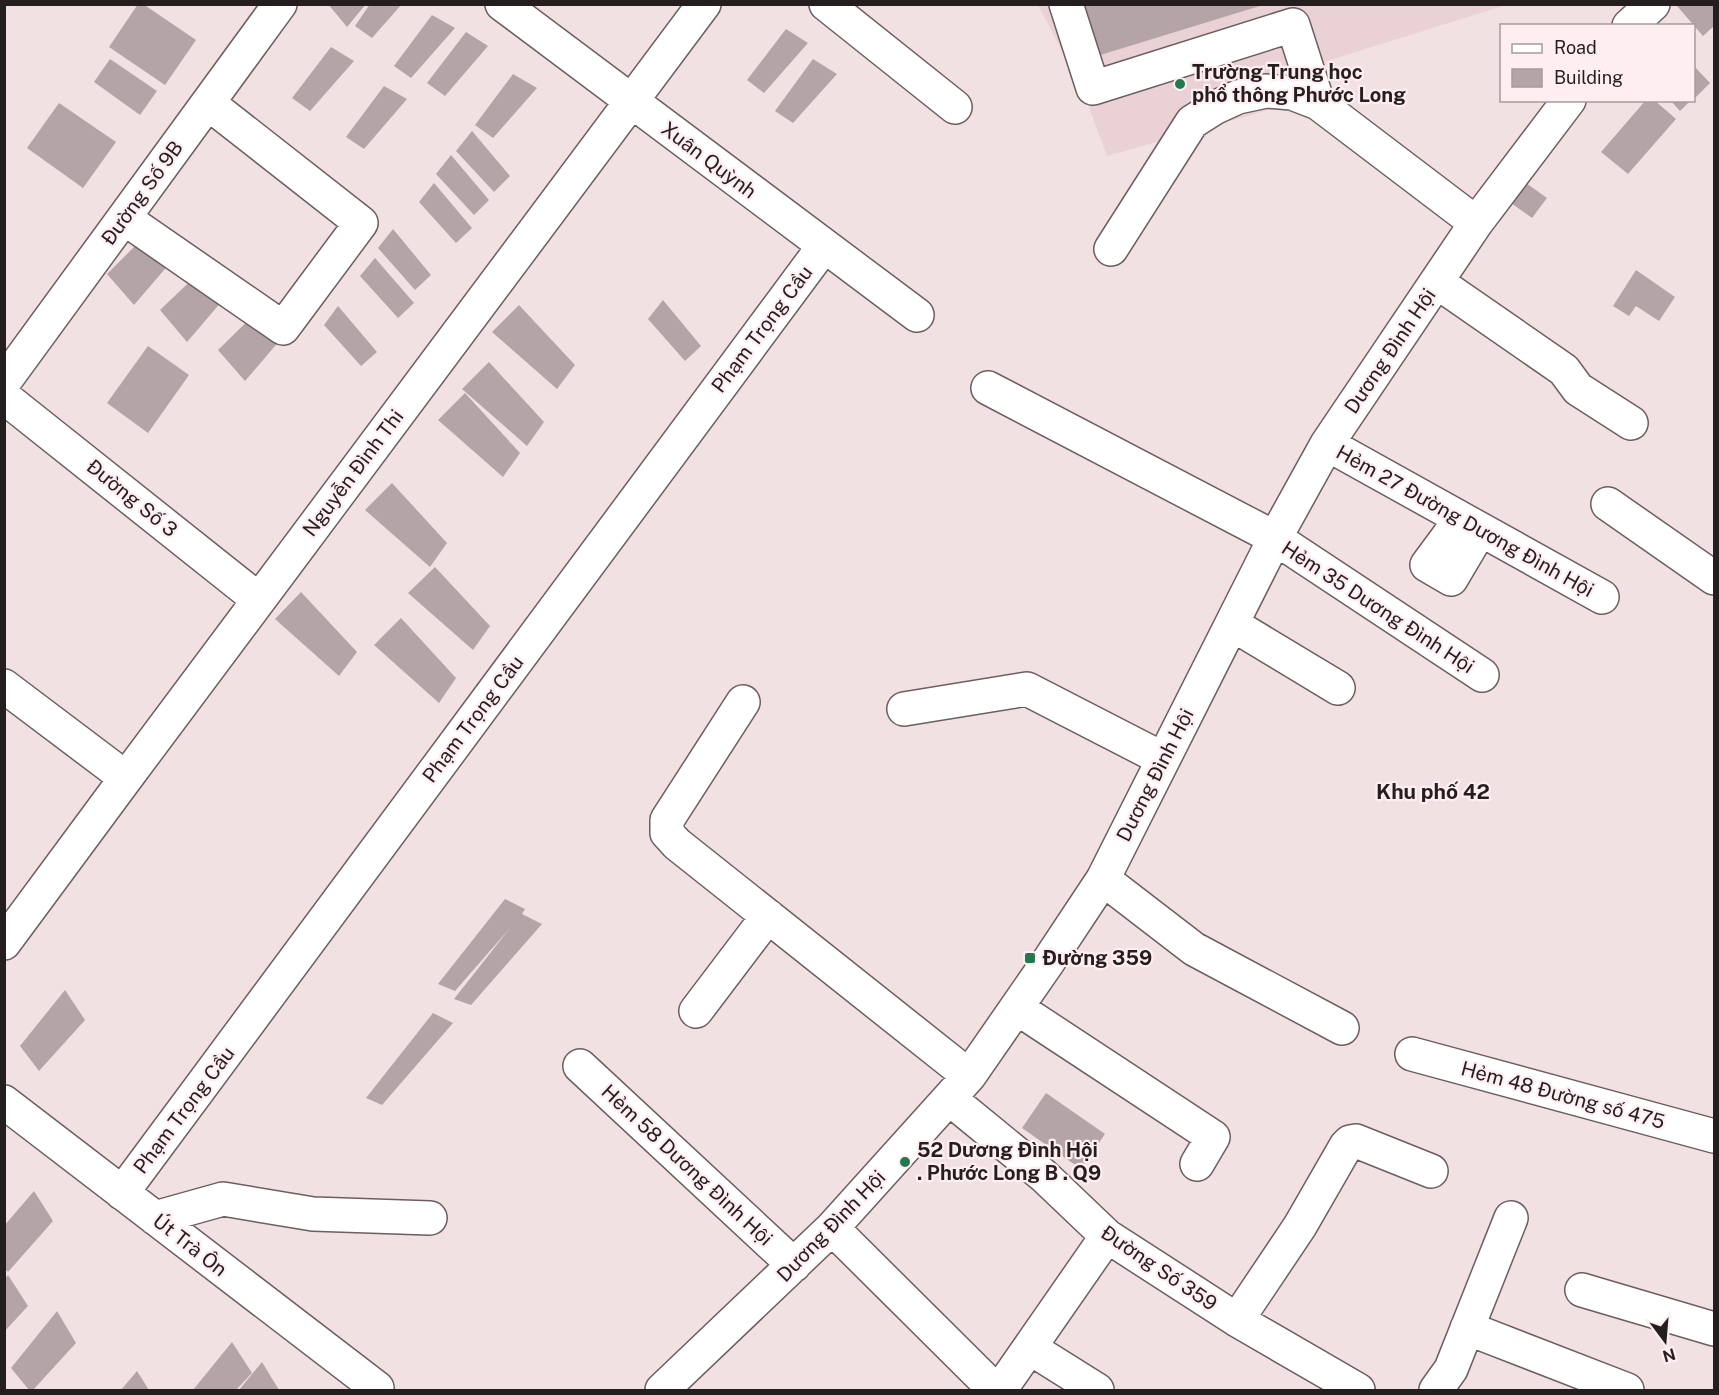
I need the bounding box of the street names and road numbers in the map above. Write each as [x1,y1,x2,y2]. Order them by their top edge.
street label: Xuân Quỳnh [657,116,761,204]
street label: Đường Số 9B [96,136,188,250]
street label: Phạm Trọng Cầu [706,261,818,397]
street label: Dương Đình Hội [1339,284,1441,418]
street label: Nguyễn Đình Thi [298,405,408,541]
street label: Hẻm 27 Đường Dương Đình Hội [1332,440,1598,602]
street label: Đường Số 3 [82,454,182,542]
street label: Hẻm 35 Dương Đình Hội [1277,536,1479,678]
street label: Phạm Trọng Cầu [417,651,529,787]
street label: Dương Đình Hội [1111,705,1199,845]
street label: Phạm Trọng Cầu [128,1042,240,1178]
street label: Hẻm 48 Đường số 475 [1458,1056,1668,1134]
street label: Hẻm 58 Dương Đình Hội [596,1079,778,1251]
street label: Dương Đình Hội [772,1165,890,1287]
street label: Út Trà Ôn [148,1208,233,1281]
street label: Đường Số 359 [1096,1220,1222,1316]

